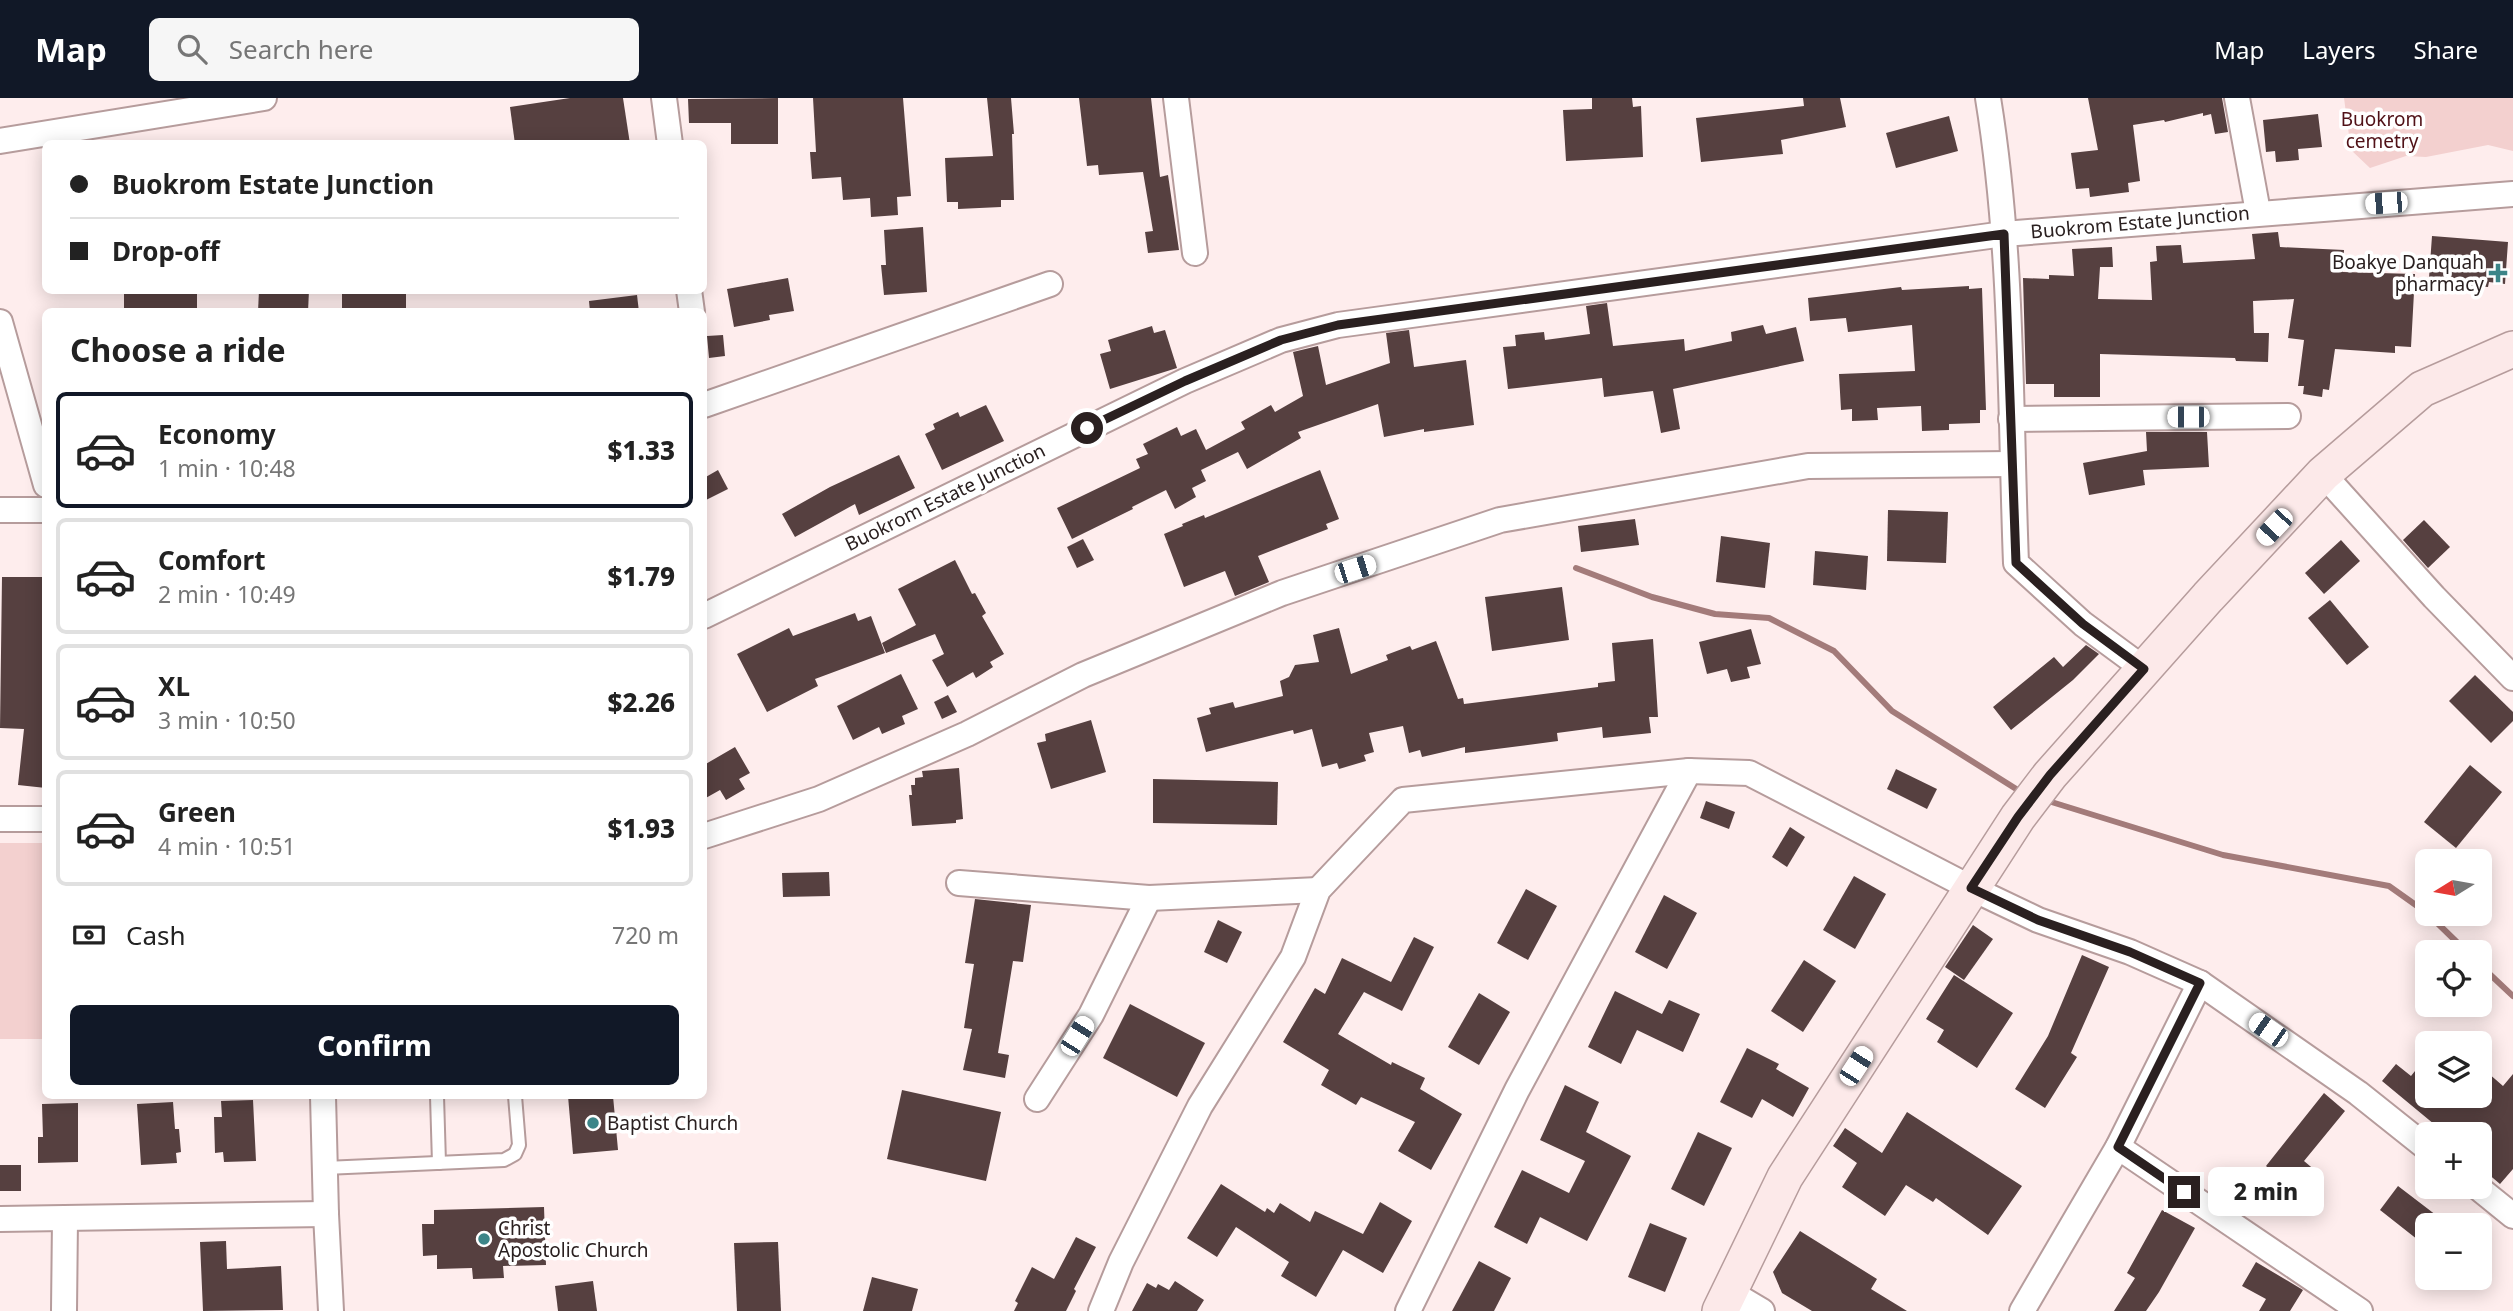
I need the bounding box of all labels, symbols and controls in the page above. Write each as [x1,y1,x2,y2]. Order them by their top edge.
search box [149,18,639,81]
text: Map [35,27,107,72]
icon: search [173,30,211,68]
text: Search here [229,31,373,67]
text: Map [2214,33,2264,66]
text: Layers [2302,33,2376,66]
text: Share [2414,33,2478,66]
park label: Buokrom cemetry [2341,106,2423,154]
text: Buokrom Estate Junction [112,166,434,202]
car [2365,191,2408,215]
street label: Buokrom Estate Junction [2029,199,2251,245]
text: Drop-off [112,233,219,269]
place label: Boakye Danquah pharmacy [2332,249,2484,297]
marker: Boakye Danquah pharmacy [2490,265,2506,281]
text: Choose a ride [70,328,286,371]
car [2168,407,2210,428]
route start [1071,412,1103,444]
text: Economy [158,416,276,452]
icon: car [74,419,137,482]
text: $1.33 [608,432,675,468]
street label: Buokrom Estate Junction [840,437,1050,557]
text: 1 min · 10:48 [158,452,296,484]
car [2252,504,2297,550]
text: Comfort [158,542,266,578]
icon: car [74,545,137,608]
car [1332,553,1379,585]
text: $1.79 [608,558,675,594]
text: 2 min · 10:49 [158,578,296,610]
text: XL [158,668,190,704]
icon: car [74,671,137,734]
text: $2.26 [608,684,675,720]
text: 3 min · 10:50 [158,704,296,736]
text: Green [158,794,236,830]
icon: car [74,797,137,860]
text: $1.93 [608,810,675,846]
text: 4 min · 10:51 [158,830,296,862]
north arrow [2415,849,2492,926]
map controls [2415,849,2492,1290]
icon: cash [70,916,108,954]
text: Cash [126,917,186,953]
text: 720 m [612,919,679,951]
button: locate [2415,940,2492,1017]
button: Confirm [70,1005,679,1085]
car [2245,1009,2292,1051]
car [1057,1013,1098,1059]
button: layers [2415,1031,2492,1108]
car [1836,1043,1877,1089]
place label: Baptist Church [607,1110,738,1136]
marker: Baptist Church [585,1115,601,1131]
button: + [2415,1122,2492,1199]
callout: 2 min [2208,1168,2324,1216]
text: 2 min [2234,1175,2298,1207]
route end [2168,1176,2200,1208]
button: − [2415,1213,2492,1290]
place label: Christ Apostolic Church [498,1215,648,1263]
marker: Christ Apostolic Church [476,1231,492,1247]

